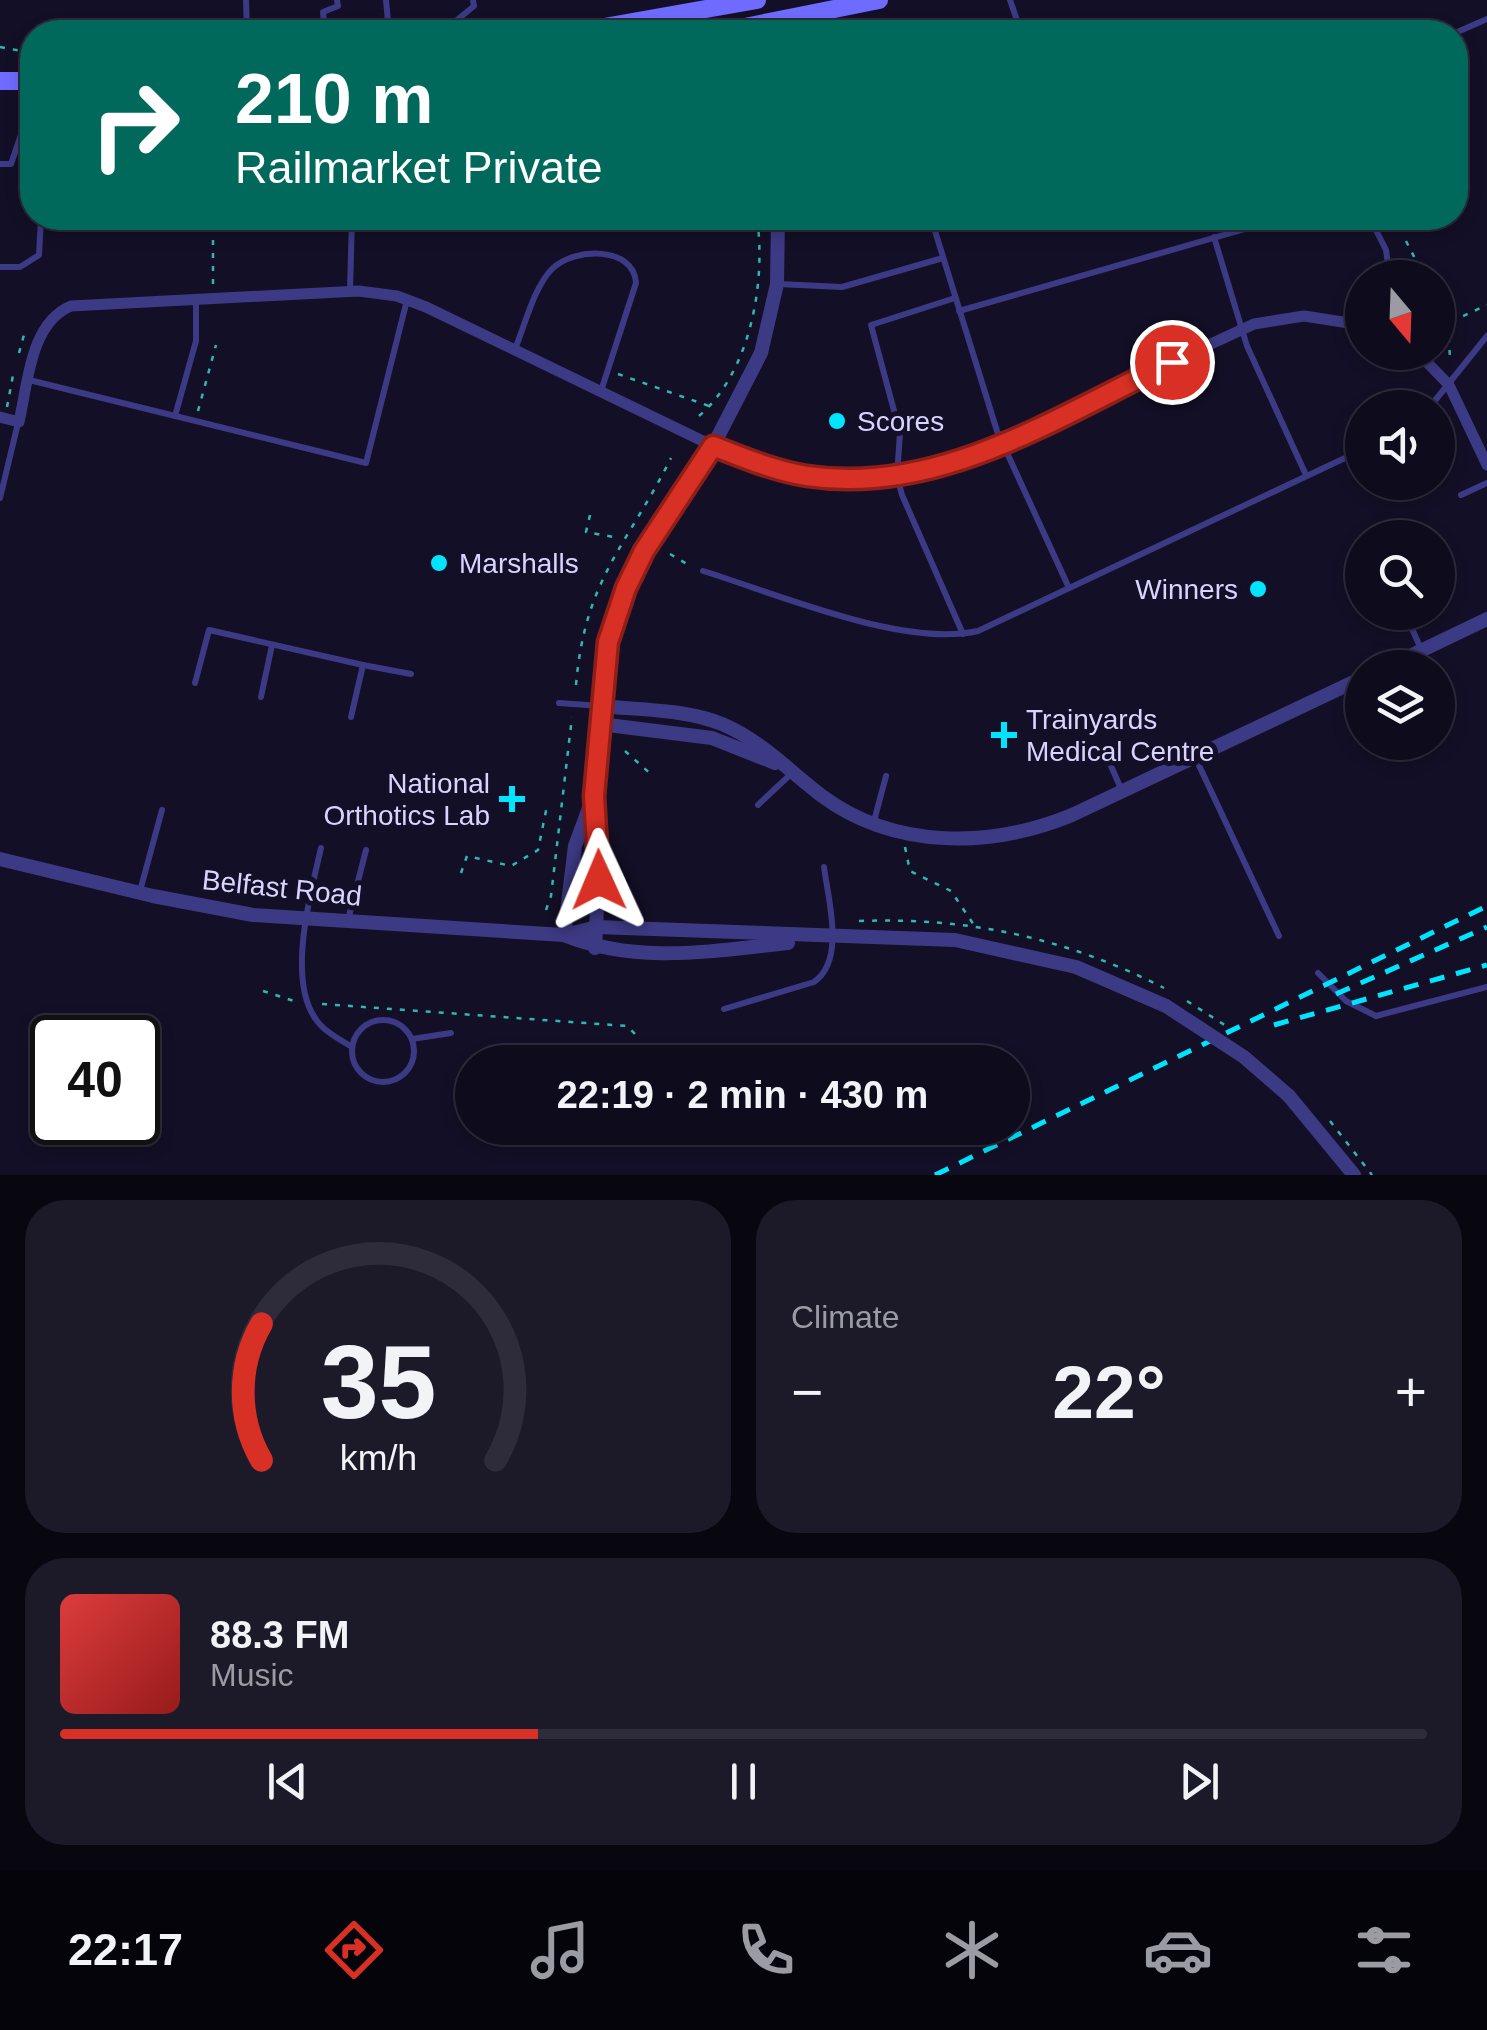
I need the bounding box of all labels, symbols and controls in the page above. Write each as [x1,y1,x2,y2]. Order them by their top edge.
icon: right [70,60,200,190]
text: 210 m [235,60,433,138]
text: Railmarket Private [235,142,603,193]
north arrow [1345,260,1455,370]
map controls [1345,260,1455,760]
pin [1130,320,1215,405]
icon: arrive [1145,335,1200,390]
button: sound [1345,390,1455,500]
place label: Scores [857,406,944,437]
marker: Scores [826,410,848,432]
button: search [1345,520,1455,630]
place label: Marshalls [459,548,579,579]
marker: Marshalls [428,552,450,574]
place label: Winners [1135,574,1238,605]
marker: Winners [1247,578,1269,600]
button: layers [1345,650,1455,760]
place label: Trainyards Medical Centre [1026,704,1214,767]
marker: Trainyards Medical Centre [991,722,1017,748]
place label: National Orthotics Lab [323,768,490,831]
marker: National Orthotics Lab [499,786,525,812]
position arrow [547,828,651,932]
street label: Belfast Road [201,864,363,912]
speed limit sign: 40 [30,1015,160,1145]
text: 22:19 · 2 min · 430 m [557,1074,928,1116]
text: Climate [791,1299,899,1335]
text: 35 [320,1324,436,1440]
text: 22° [1052,1350,1166,1434]
text: − [791,1361,823,1423]
text: + [1395,1361,1427,1423]
text: km/h [339,1438,417,1478]
text: 88.3 FM [210,1614,349,1656]
text: Music [210,1657,294,1693]
icon: previous [260,1754,315,1809]
icon: pause [716,1754,771,1809]
icon: next [1172,1754,1227,1809]
icon: directions [319,1915,389,1985]
icon: music [525,1915,595,1985]
icon: phone [731,1915,801,1985]
icon: climate [937,1915,1007,1985]
icon: car [1143,1915,1213,1985]
icon: filters [1349,1915,1419,1985]
text: 22:17 [68,1924,183,1975]

